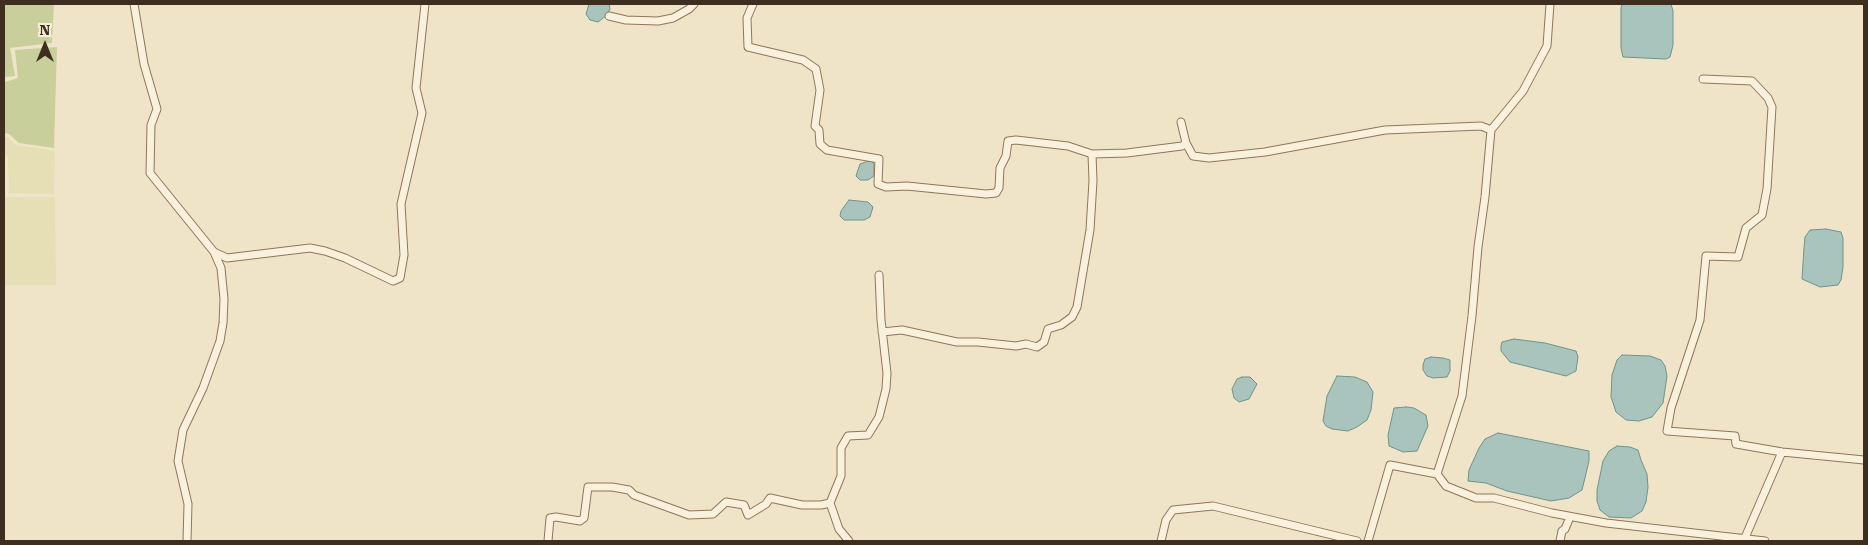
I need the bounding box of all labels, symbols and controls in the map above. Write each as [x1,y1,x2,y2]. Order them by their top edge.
north arrow [20,20,70,70]
text: N [40,22,50,38]

